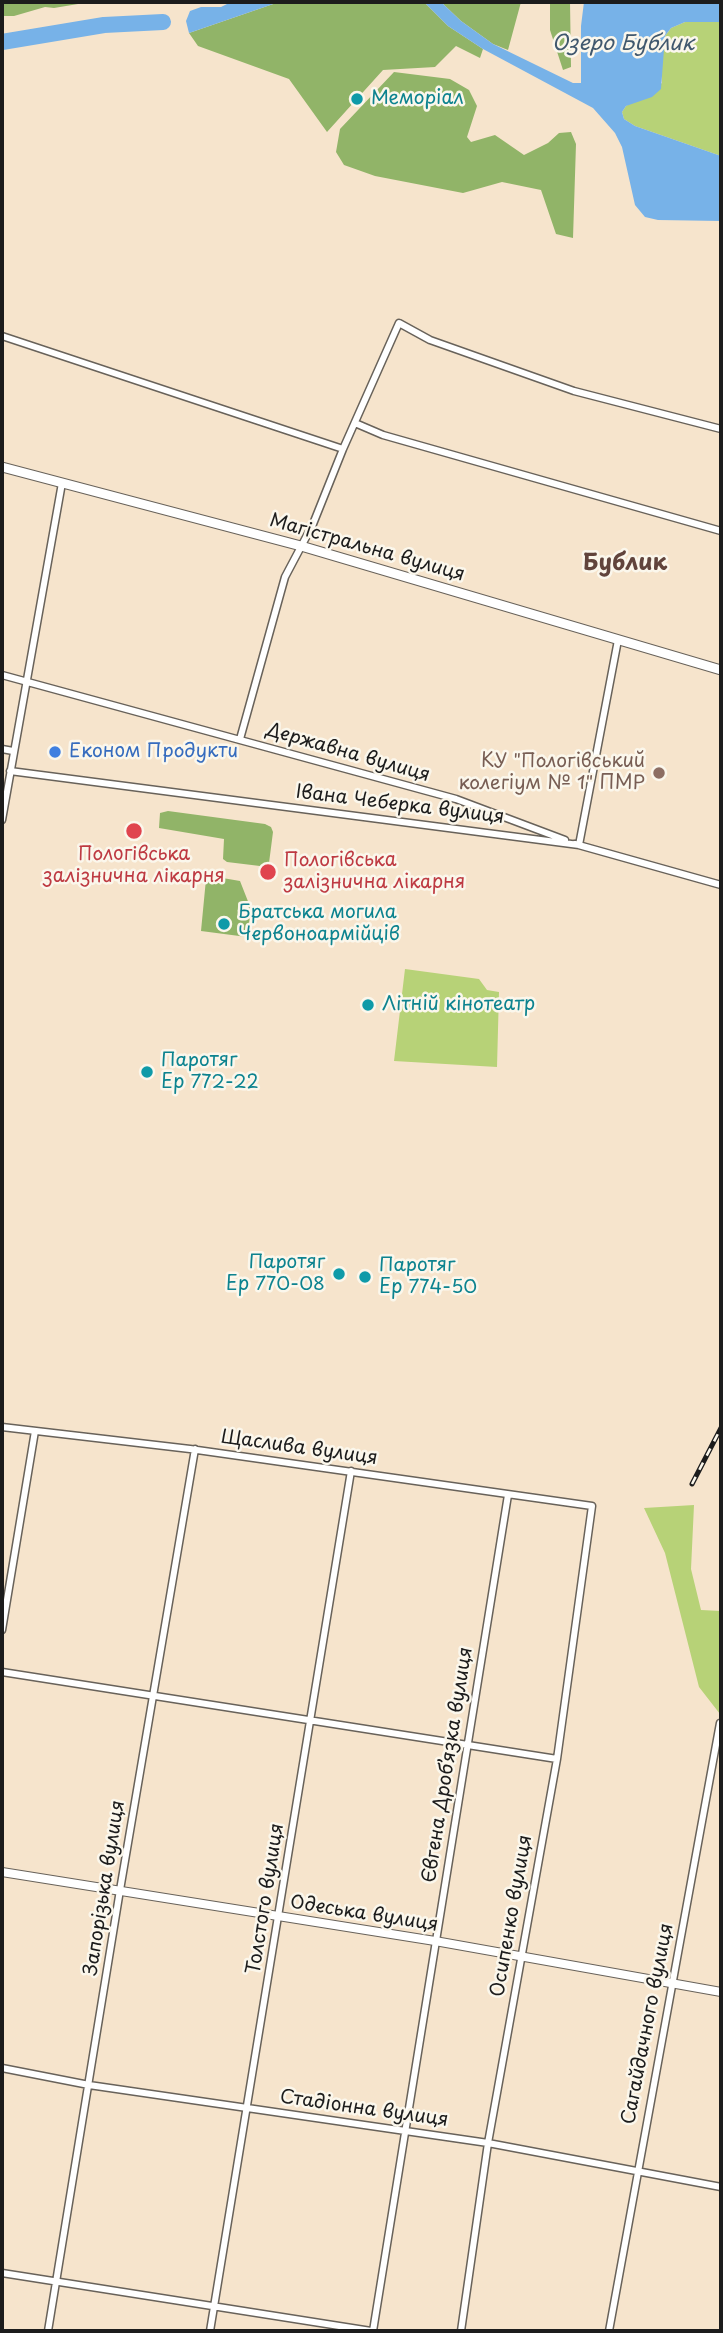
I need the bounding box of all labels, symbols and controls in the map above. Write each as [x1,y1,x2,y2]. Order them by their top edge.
water label: Озеро Бублик [552,31,694,57]
place label: Меморіал [371,88,464,110]
marker: Меморіал [349,91,365,107]
street label: Магістральна вулиця [267,509,467,587]
district label: Бублик [583,550,667,578]
street label: Державна вулиця [263,719,433,787]
place label: Економ Продукти [69,741,238,763]
marker: Економ Продукти [47,744,63,760]
place label: КУ "Пологівський колегіум № 1" ПМР [458,751,645,795]
marker: КУ "Пологівський колегіум № 1" ПМР [651,765,667,781]
street label: Івана Чеберка вулиця [295,781,505,829]
marker: Пологiвська залiзнична лiкарня [124,821,144,841]
place label: Пологiвська залiзнична лiкарня [43,844,225,888]
place label: Пологівська залізнична лікарня [284,850,465,894]
marker: Пологівська залізнична лікарня [258,862,278,882]
place label: Братська могила Червоноармійців [238,902,400,946]
marker: Братська могила Червоноармійців [216,916,232,932]
place label: Літній кінотеатр [382,994,535,1016]
marker: Літній кінотеатр [360,997,376,1013]
place label: Паротяг Ер 772-22 [161,1050,259,1094]
marker: Паротяг Ер 772-22 [139,1064,155,1080]
place label: Паротяг Ер 770-08 [226,1252,325,1296]
place label: Паротяг Ер 774-50 [379,1255,477,1299]
marker: Паротяг Ер 770-08 [331,1266,347,1282]
marker: Паротяг Ер 774-50 [357,1269,373,1285]
street label: Щаслива вулиця [219,1426,379,1470]
street label: Євгена Дроб’язка вулиця [418,1646,478,1884]
street label: Запорізька вулиця [80,1799,130,1977]
street label: Толстого вулиця [243,1822,289,1976]
street label: Осипенко вулиця [487,1833,537,1999]
street label: Одеська вулиця [288,1891,440,1937]
street label: Сагайдачного вулиця [617,1922,679,2126]
street label: Стадіонна вулиця [278,2086,450,2132]

